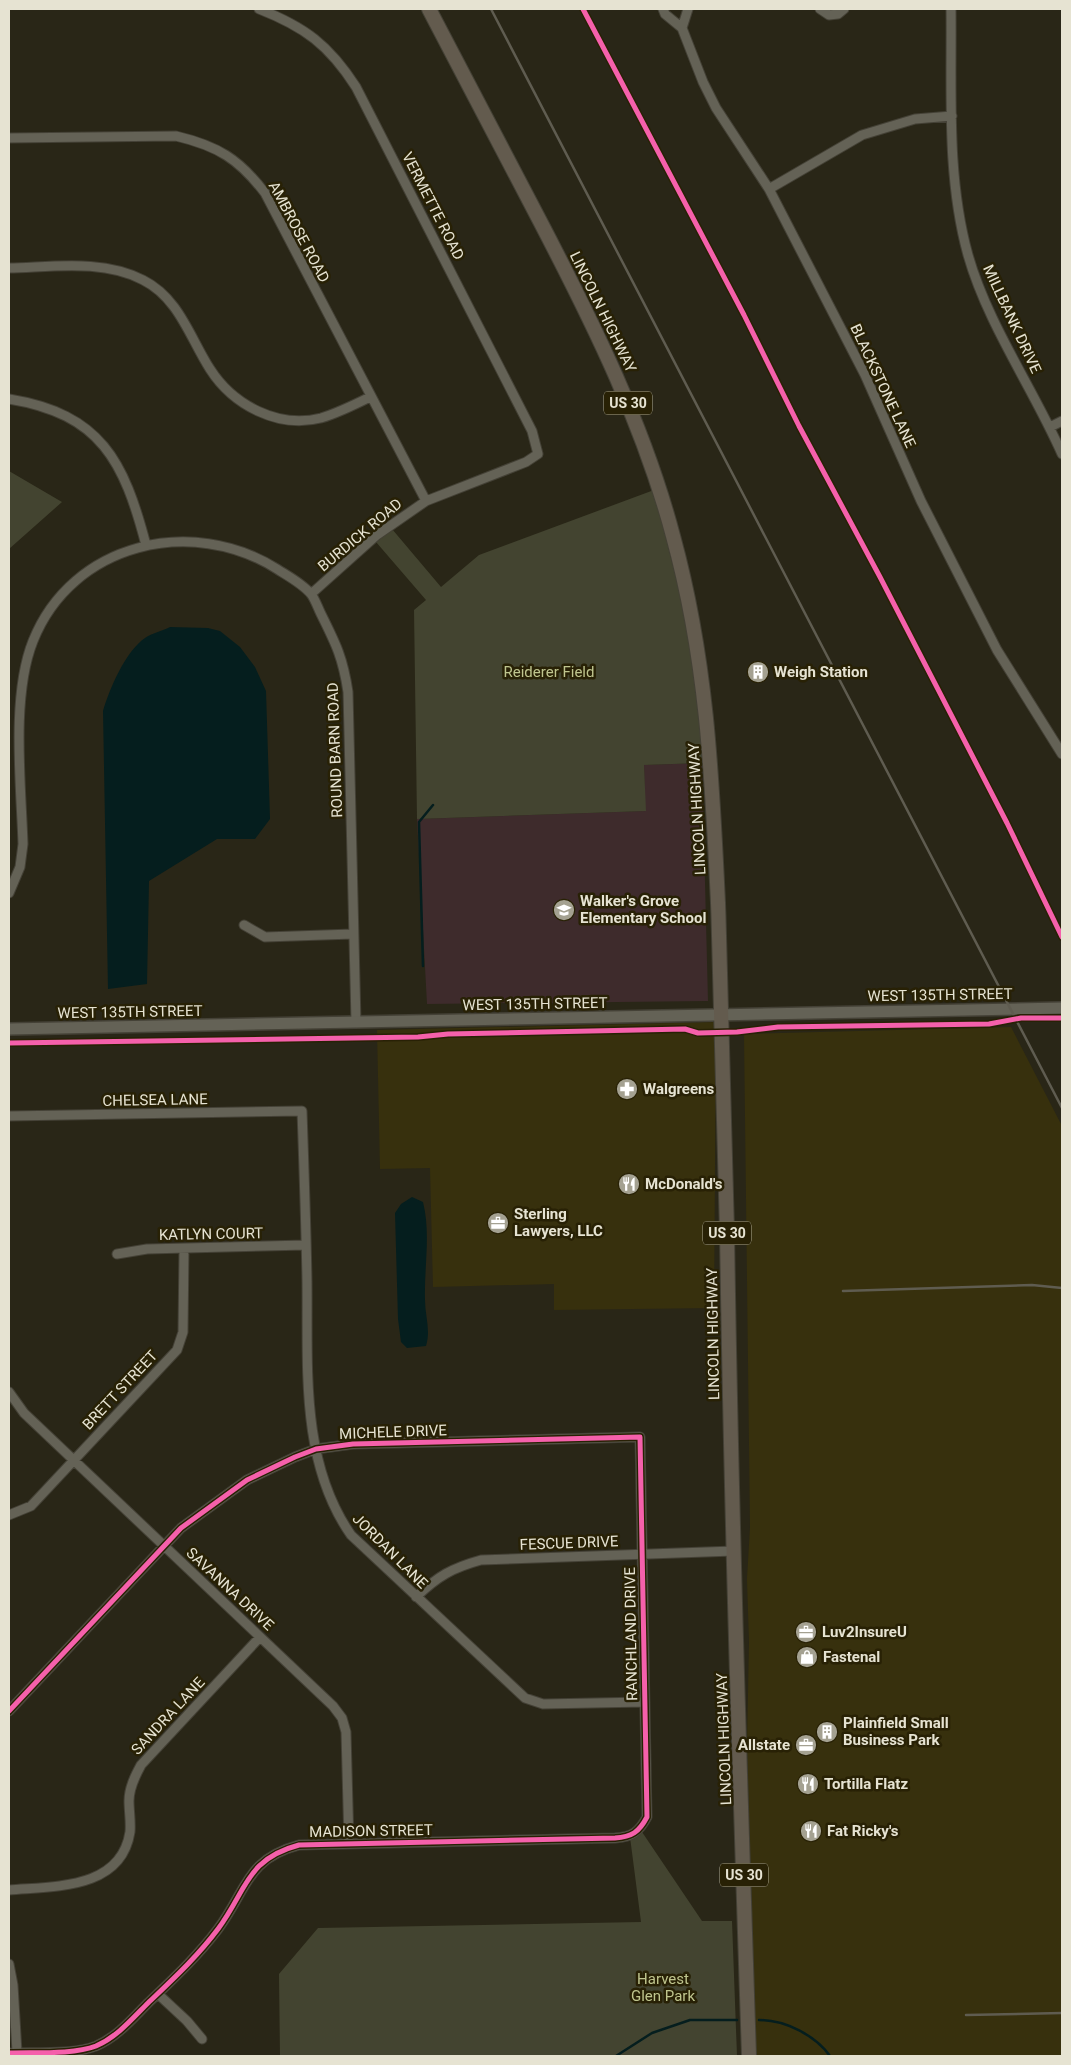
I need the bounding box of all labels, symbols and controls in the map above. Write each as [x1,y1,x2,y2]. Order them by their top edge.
street label: VERMETTE ROAD [398,149,468,263]
street label: AMBROSE ROAD [265,178,333,286]
street label: LINCOLN HIGHWAY [566,249,640,375]
street label: MILLBANK DRIVE [979,262,1045,376]
street label: BLACKSTONE LANE [846,321,920,451]
road number: US 30 [604,392,652,414]
street label: BURDICK ROAD [314,495,406,575]
building icon: Weigh Station [746,660,770,684]
park label: Reiderer Field [504,663,594,681]
place label: Weigh Station [774,663,868,681]
street label: ROUND BARN ROAD [324,682,346,818]
street label: LINCOLN HIGHWAY [685,742,709,876]
place label: Walker's Grove Elementary School [580,892,706,927]
school or university icon: Walker's Grove Elementary School [552,898,576,922]
street label: WEST 135TH STREET [867,985,1013,1005]
street label: WEST 135TH STREET [462,994,608,1014]
street label: WEST 135TH STREET [57,1002,203,1022]
pharmacy icon: Walgreens [615,1077,639,1101]
place label: Walgreens [643,1080,714,1098]
street label: CHELSEA LANE [102,1090,208,1110]
restaurant icon: McDonald's [617,1172,641,1196]
place label: McDonald's [645,1175,723,1193]
place label: Sterling Lawyers, LLC [514,1205,603,1240]
office icon: Sterling Lawyers, LLC [486,1211,510,1235]
road number: US 30 [703,1222,751,1244]
street label: KATLYN COURT [159,1224,263,1244]
street label: LINCOLN HIGHWAY [703,1268,723,1400]
street label: BRETT STREET [79,1347,161,1433]
street label: MICHELE DRIVE [339,1421,448,1443]
street label: JORDAN LANE [349,1510,432,1593]
street label: FESCUE DRIVE [519,1532,619,1554]
street label: SAVANNA DRIVE [182,1544,278,1634]
street label: RANCHLAND DRIVE [621,1567,641,1701]
office icon: Luv2InsureU [794,1620,818,1644]
place label: Luv2InsureU [822,1623,907,1641]
shop icon: Fastenal [795,1645,819,1669]
place label: Fastenal [823,1648,880,1666]
street label: SANDRA LANE [128,1673,209,1758]
street label: LINCOLN HIGHWAY [713,1673,735,1805]
place label: Plainfield Small Business Park [843,1714,949,1749]
building icon: Plainfield Small Business Park [815,1720,839,1744]
office icon: Allstate [794,1733,818,1757]
place label: Allstate [738,1736,790,1754]
restaurant icon: Tortilla Flatz [796,1772,820,1796]
place label: Tortilla Flatz [824,1775,908,1793]
restaurant icon: Fat Ricky's [799,1819,823,1843]
street label: MADISON STREET [309,1821,433,1841]
place label: Fat Ricky's [827,1822,899,1840]
road number: US 30 [720,1864,768,1886]
park label: Harvest Glen Park [631,1970,695,2005]

